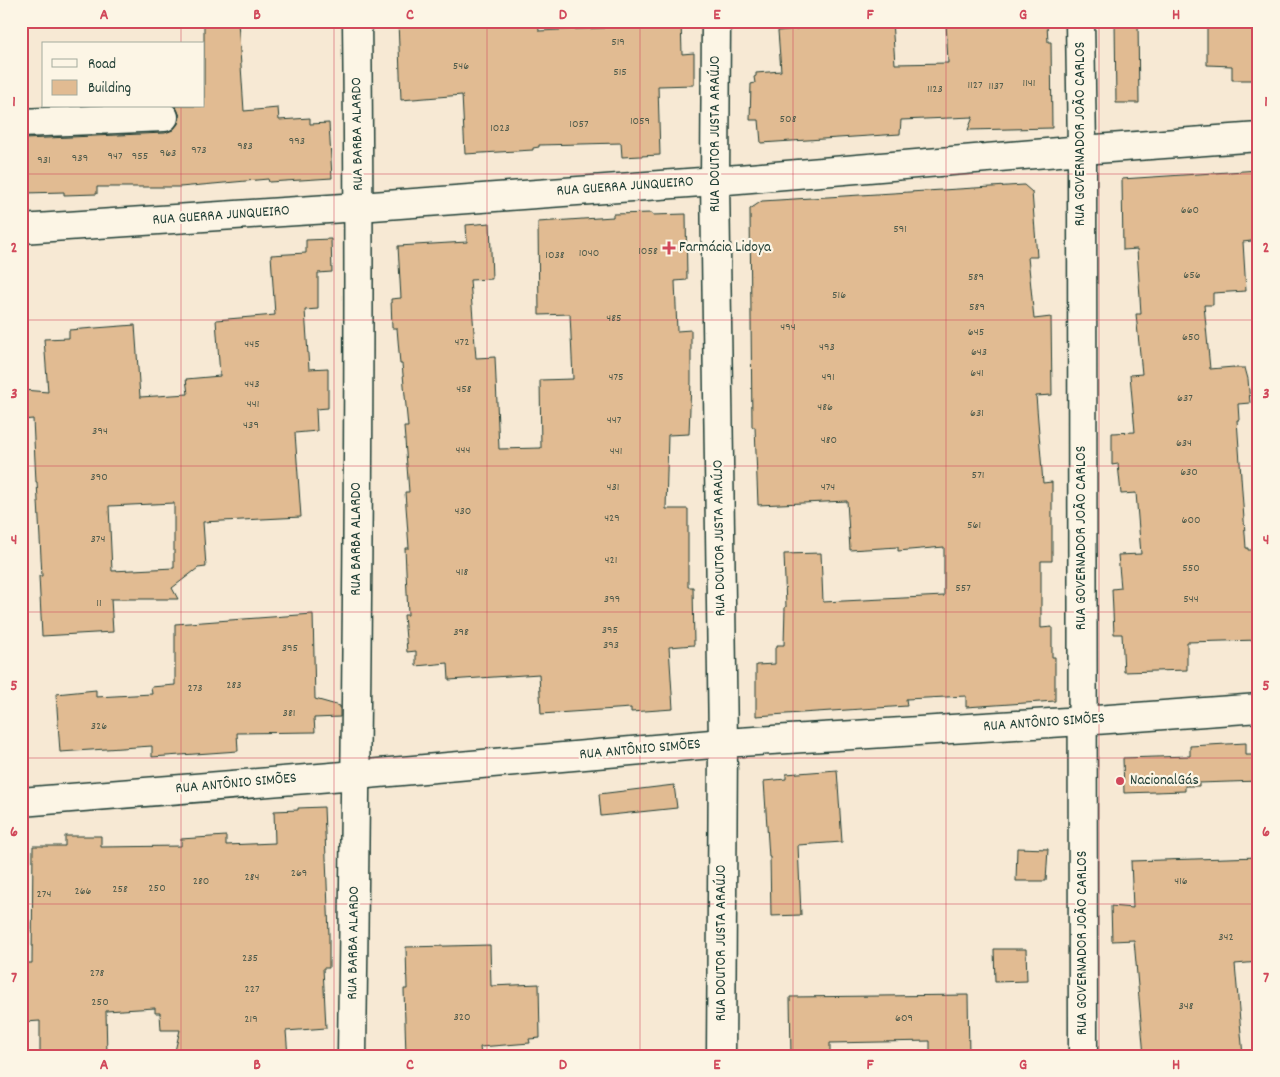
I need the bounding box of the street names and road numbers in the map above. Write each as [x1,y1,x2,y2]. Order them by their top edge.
street label: RUA GOVERNADOR JOÃO CARLOS [1070,42,1092,226]
street label: RUA DOUTOR JUSTA ARAÚJO [705,56,727,212]
street label: RUA BARBA ALARDO [346,77,370,191]
street label: RUA GUERRA JUNQUEIRO [556,171,694,203]
street label: RUA GUERRA JUNQUEIRO [152,200,290,232]
street label: RUA GOVERNADOR JOÃO CARLOS [1071,446,1093,630]
street label: RUA DOUTOR JUSTA ARAÚJO [708,460,732,616]
street label: RUA BARBA ALARDO [346,482,368,596]
street label: RUA ANTÔNIO SIMÕES [983,708,1105,738]
street label: RUA ANTÔNIO SIMÕES [578,734,702,766]
street label: RUA ANTÔNIO SIMÕES [174,768,298,800]
street label: RUA GOVERNADOR JOÃO CARLOS [1072,851,1094,1035]
street label: RUA DOUTOR JUSTA ARAÚJO [711,865,733,1021]
street label: RUA BARBA ALARDO [342,886,366,1000]

